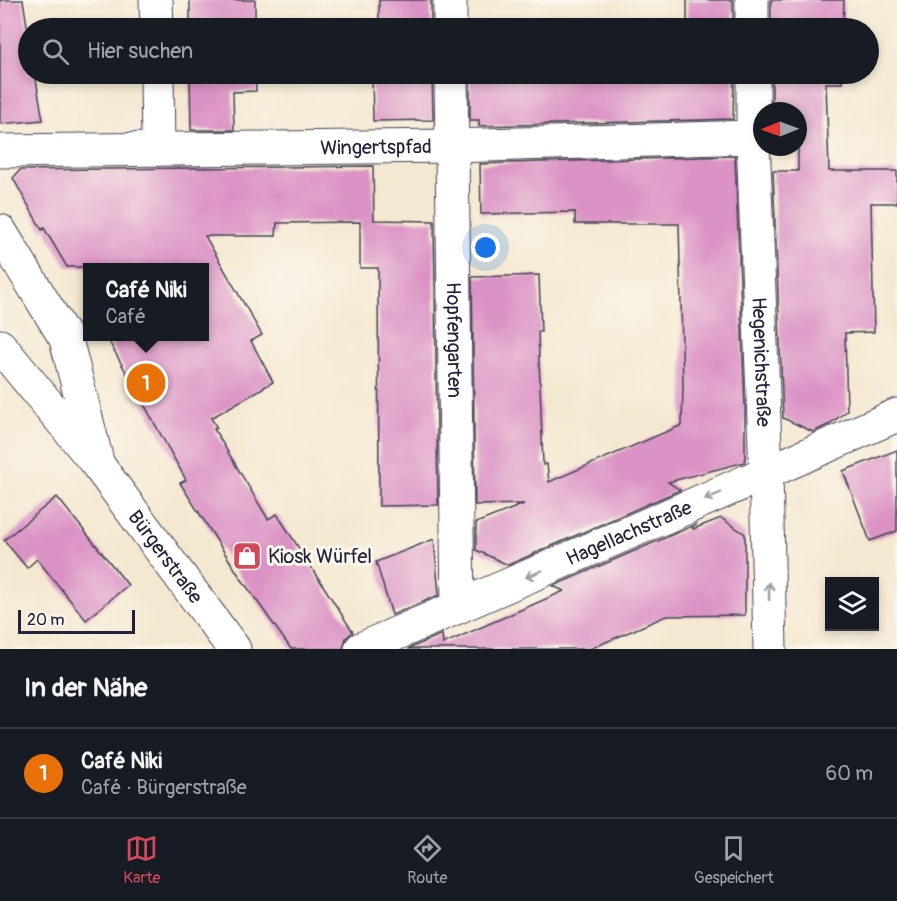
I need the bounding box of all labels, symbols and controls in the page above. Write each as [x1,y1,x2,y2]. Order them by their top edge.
search box [18,18,879,84]
icon: search [39,35,72,68]
text: Hier suchen [87,37,193,65]
north arrow [753,102,807,156]
street label: Wingertspfad [320,134,432,160]
your location [471,233,500,262]
popup [83,263,209,341]
text: Café Niki [105,276,187,304]
street label: Hopfengarten [441,282,467,398]
street label: Hegenichstraße [746,296,776,427]
text: Café [105,304,146,329]
pin: 1 [126,360,166,406]
one-way arrow [704,491,722,502]
street label: Hagellachstraße [562,495,696,571]
street label: Bürgerstraße [122,505,208,609]
shop icon: Kiosk Würfel [231,540,263,572]
place label: Kiosk Würfel [268,544,372,569]
one-way arrow [525,569,544,580]
map controls [825,577,879,631]
button: layers [825,577,879,631]
one-way arrow [763,581,775,601]
scale bar [18,607,135,634]
text: 20 m [27,610,65,630]
text: In der Nähe [24,672,147,704]
text: Café Niki [81,747,162,775]
text: 1 [40,761,47,786]
text: 60 m [826,761,873,786]
text: Café · Bürgerstraße [81,775,247,800]
tab: Karte [123,832,160,888]
tab: Route [407,832,447,888]
tab: Gespeichert [694,832,774,888]

